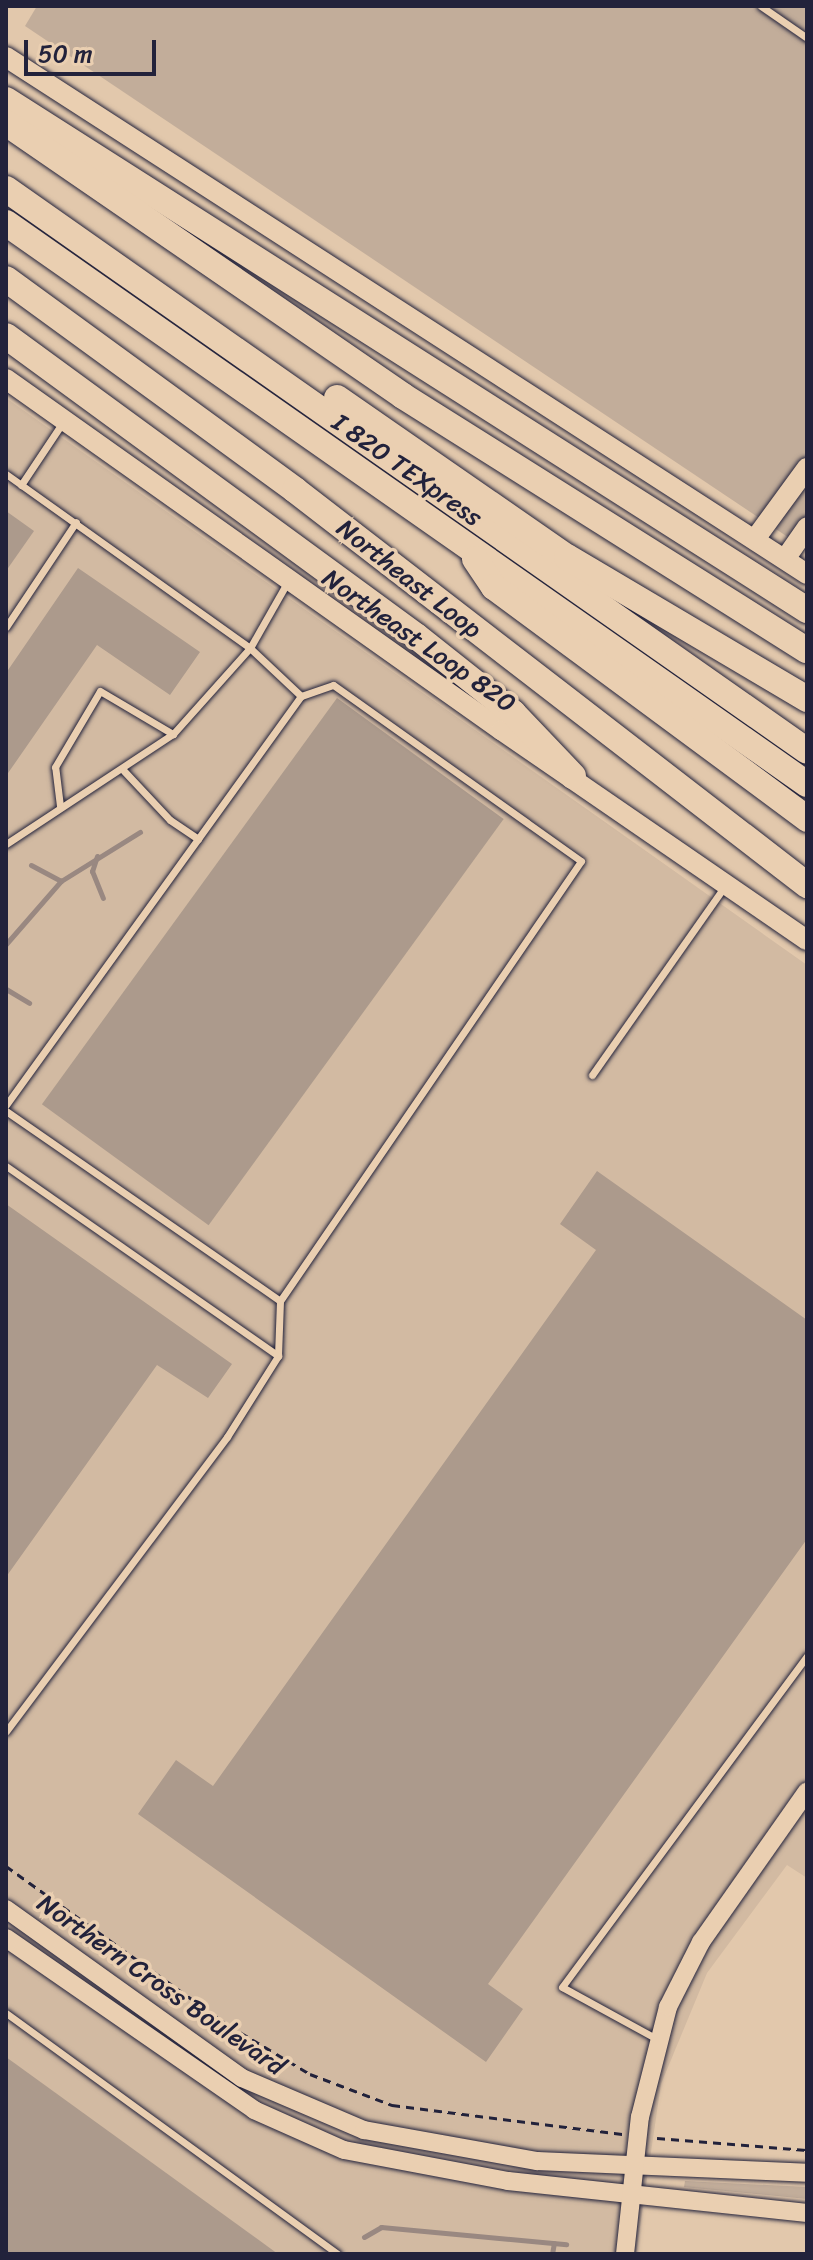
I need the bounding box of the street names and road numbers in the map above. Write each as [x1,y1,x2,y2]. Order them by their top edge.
street label: I 820 TEXpress [326,407,488,533]
street label: Northeast Loop [330,513,488,645]
street label: Northeast Loop 820 [316,562,522,720]
street label: Northern Cross Boulevard [32,1888,290,2082]

